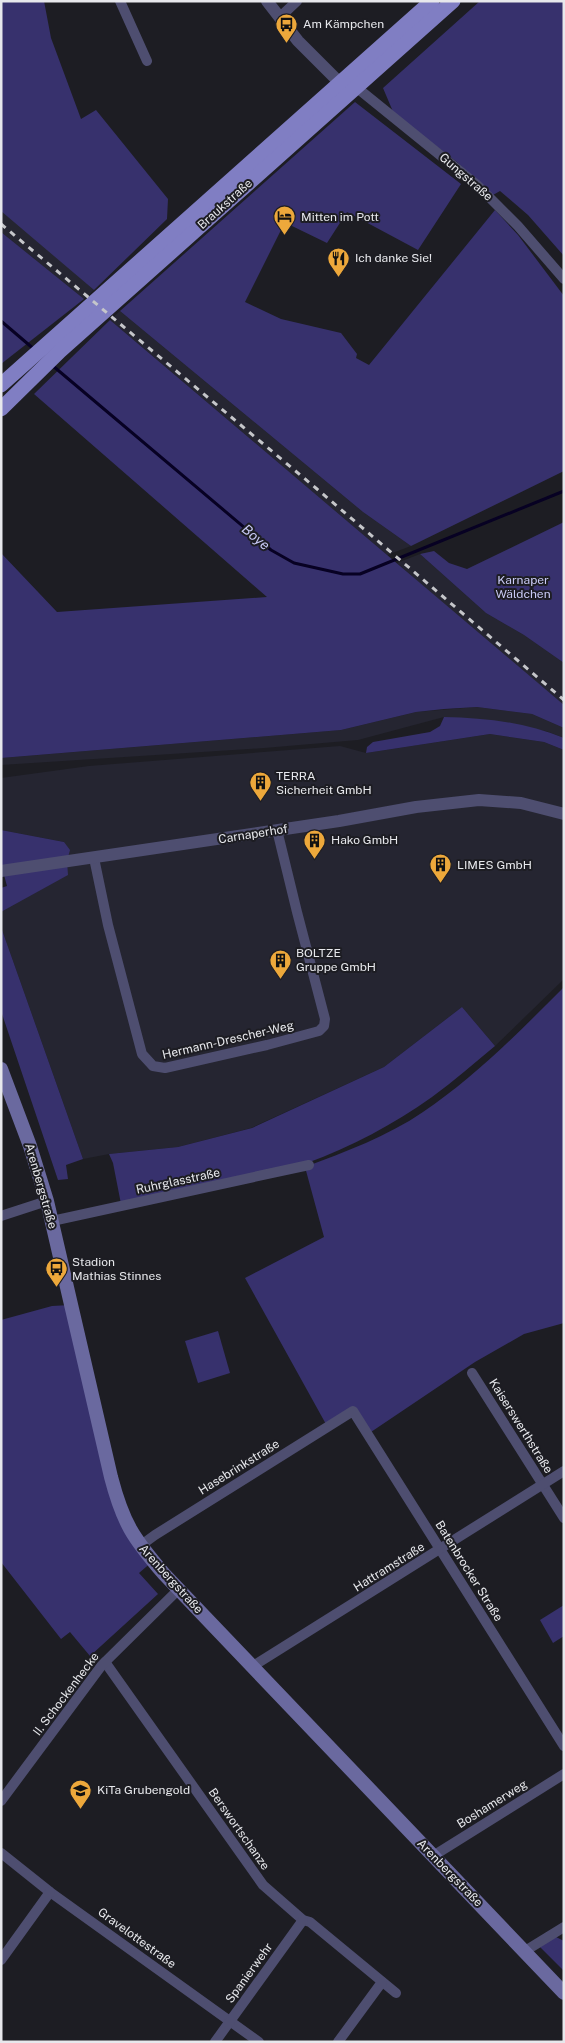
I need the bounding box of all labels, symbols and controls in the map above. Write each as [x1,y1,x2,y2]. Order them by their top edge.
bus stop icon: Am Kämpchen [275,12,299,43]
place label: Am Kämpchen [303,17,384,31]
street label: Gungstraße [437,150,495,204]
street label: Braukstraße [195,176,255,232]
hotel icon: Mitten im Pott [273,205,297,236]
place label: Mitten im Pott [301,210,379,224]
restaurant icon: Ich danke Sie! [327,246,351,277]
place label: Ich danke Sie! [355,251,432,265]
water label: Boye [239,521,273,553]
park label: Karnaper Wäldchen [495,573,551,601]
place label: TERRA Sicherheit GmbH [276,769,372,797]
building icon: TERRA Sicherheit GmbH [248,771,272,802]
street label: Carnaperhof [217,822,289,846]
building icon: Hako GmbH [303,828,327,859]
place label: Hako GmbH [331,833,398,847]
building icon: LIMES GmbH [429,853,453,884]
place label: LIMES GmbH [457,858,532,872]
place label: BOLTZE Gruppe GmbH [296,946,376,974]
building icon: BOLTZE Gruppe GmbH [268,948,292,979]
street label: Hermann-Drescher-Weg [161,1018,295,1062]
street label: Arenbergstraße [22,1142,60,1230]
street label: Ruhrglasstraße [135,1165,222,1197]
place label: Stadion Mathias Stinnes [72,1255,161,1283]
bus stop icon: Stadion Mathias Stinnes [44,1257,68,1288]
street label: Kaiserswerthstraße [486,1376,556,1476]
street label: Hasebrinkstraße [196,1436,282,1497]
street label: Batenbrocker Straße [432,1518,506,1624]
street label: Hattramstraße [351,1539,427,1594]
street label: Arenbergstraße [136,1542,206,1617]
street label: II. Schockenhecke [30,1649,102,1738]
street label: Boshamerweg [454,1777,530,1831]
school or university icon: KiTa Grubengold [69,1778,93,1809]
place label: KiTa Grubengold [97,1783,190,1797]
street label: Berswortschanze [206,1786,272,1873]
street label: Arenbergstraße [414,1836,486,1910]
street label: Gravelottestraße [95,1905,179,1971]
street label: Spanierwehr [222,1940,276,2006]

